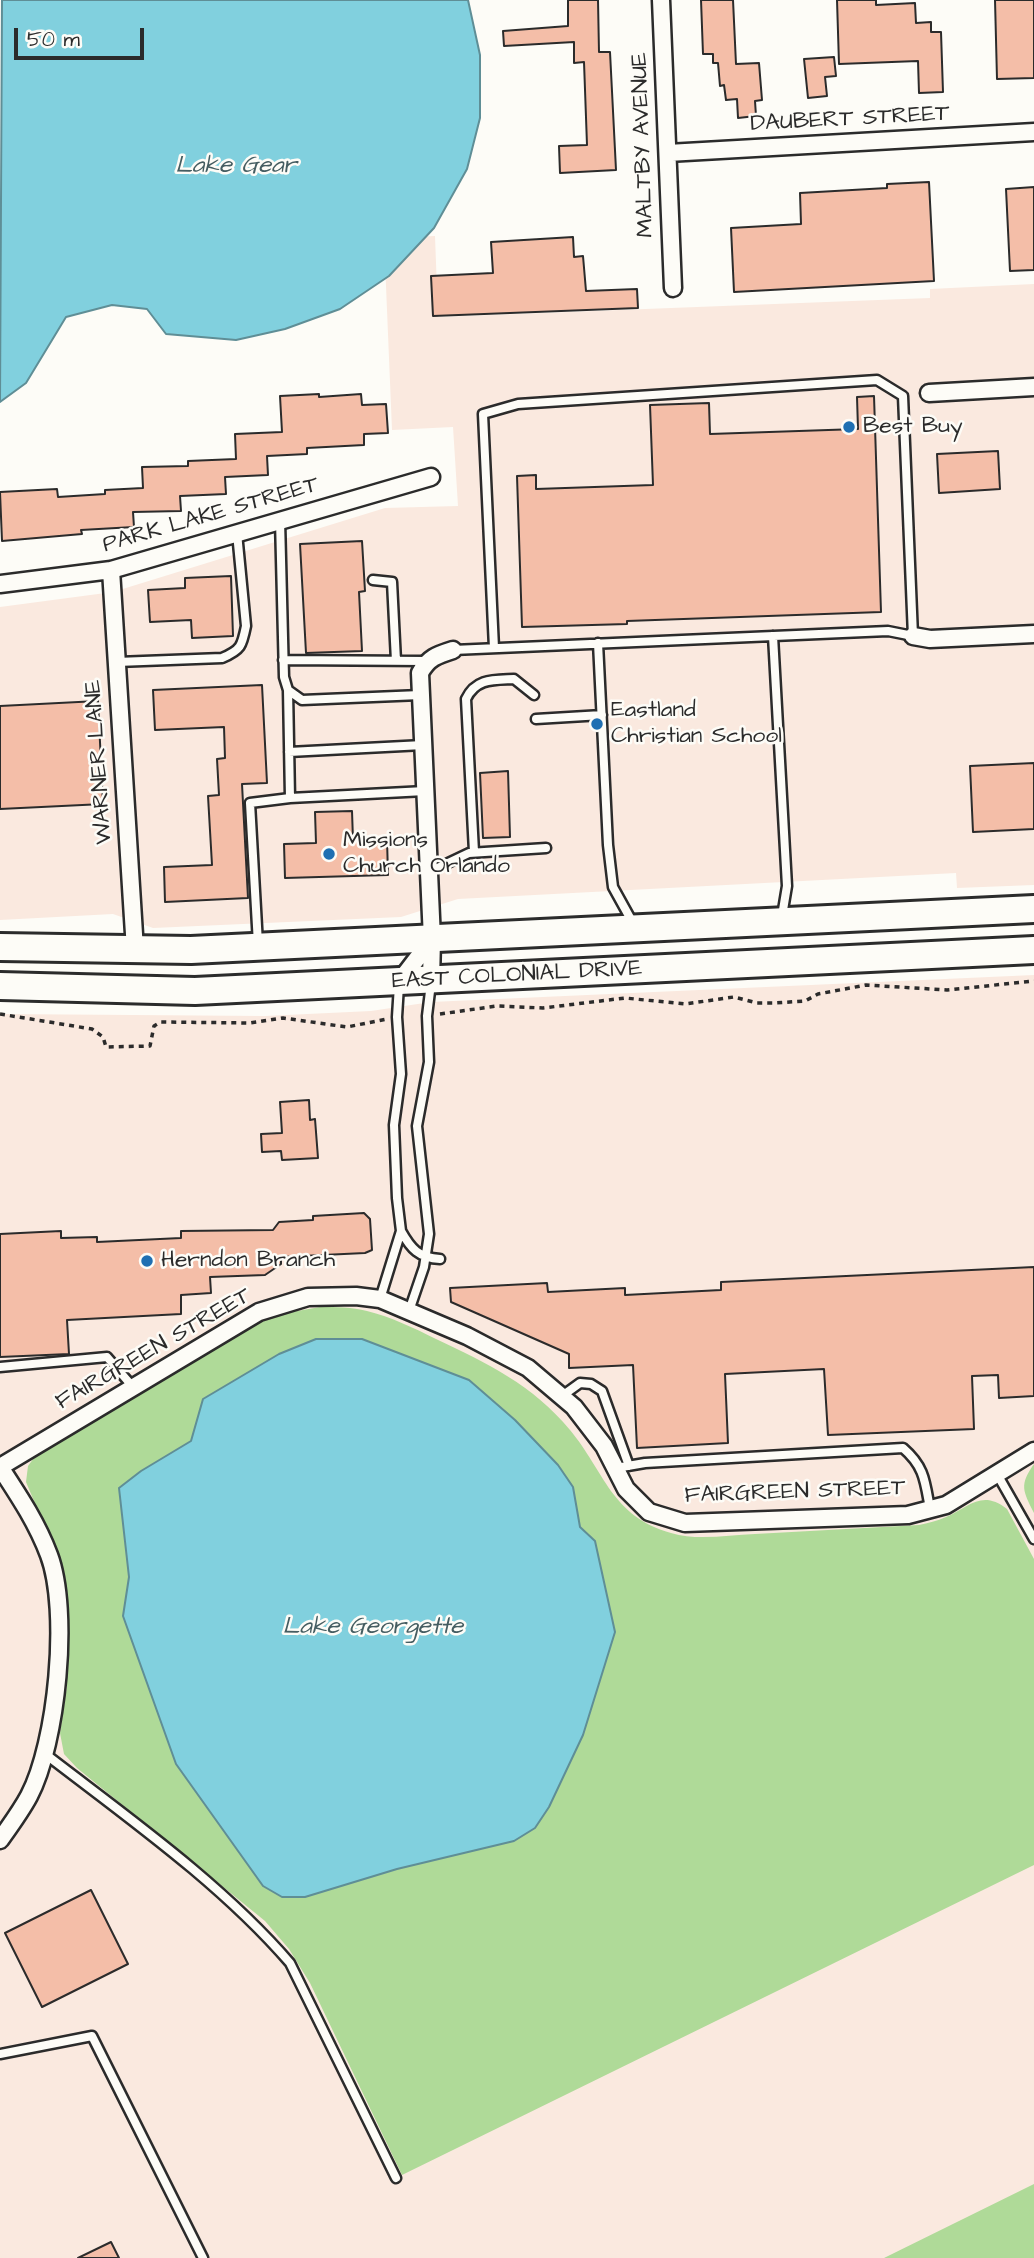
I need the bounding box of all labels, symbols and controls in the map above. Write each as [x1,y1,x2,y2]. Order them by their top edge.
scale bar [18,14,147,58]
text: 50 m [27,25,80,54]
street label: MALTBY AVENUE [627,52,661,238]
street label: DAUBERT STREET [750,101,950,139]
water label: Lake Gear [175,153,297,181]
place label: Best Buy [863,413,963,441]
marker: Best Buy [841,419,857,435]
street label: PARK LAKE STREET [100,472,322,560]
street label: WARNER LANE [80,679,120,845]
place label: Eastland Christian School [611,697,782,751]
marker: Eastland Christian School [589,716,605,732]
place label: Missions Church Orlando [343,827,510,881]
marker: Missions Church Orlando [321,846,337,862]
street label: EAST COLONIAL DRIVE [391,956,643,996]
place label: Herndon Branch [161,1247,335,1275]
marker: Herndon Branch [139,1253,155,1269]
street label: FAIRGREEN STREET [52,1283,256,1417]
street label: FAIRGREEN STREET [684,1475,906,1511]
water label: Lake Georgette [283,1614,463,1642]

